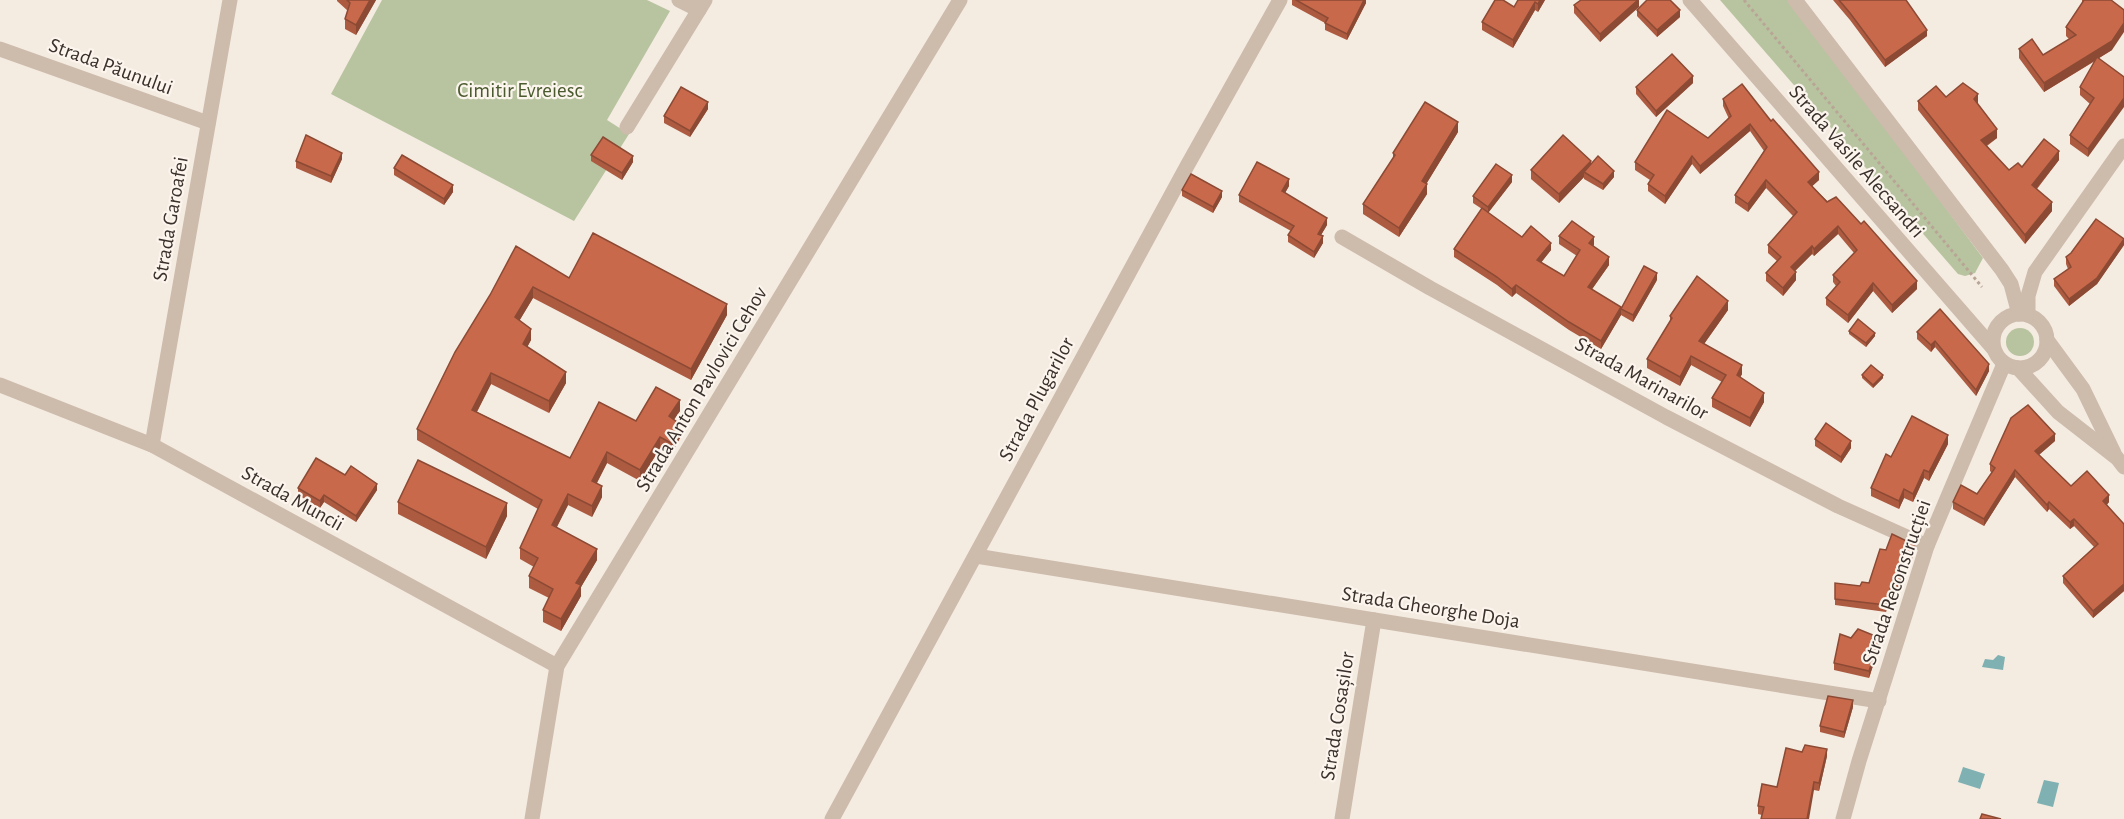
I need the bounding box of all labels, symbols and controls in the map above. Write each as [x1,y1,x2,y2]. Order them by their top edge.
street label: Strada Păunului [46,34,176,99]
park label: Cimitir Evreiesc [457,80,583,101]
street label: Strada Vasile Alecsandri [1785,81,1928,242]
street label: Strada Garoafei [149,155,192,283]
street label: Strada Anton Pavlovici Cehov [632,283,771,495]
street label: Strada Marinarilor [1572,333,1712,424]
street label: Strada Plugarilor [995,334,1078,465]
street label: Strada Muncii [238,462,347,535]
street label: Strada Reconstrucției [1858,497,1936,668]
street label: Strada Gheorghe Doja [1340,583,1522,632]
street label: Strada Cosașilor [1317,650,1360,782]

